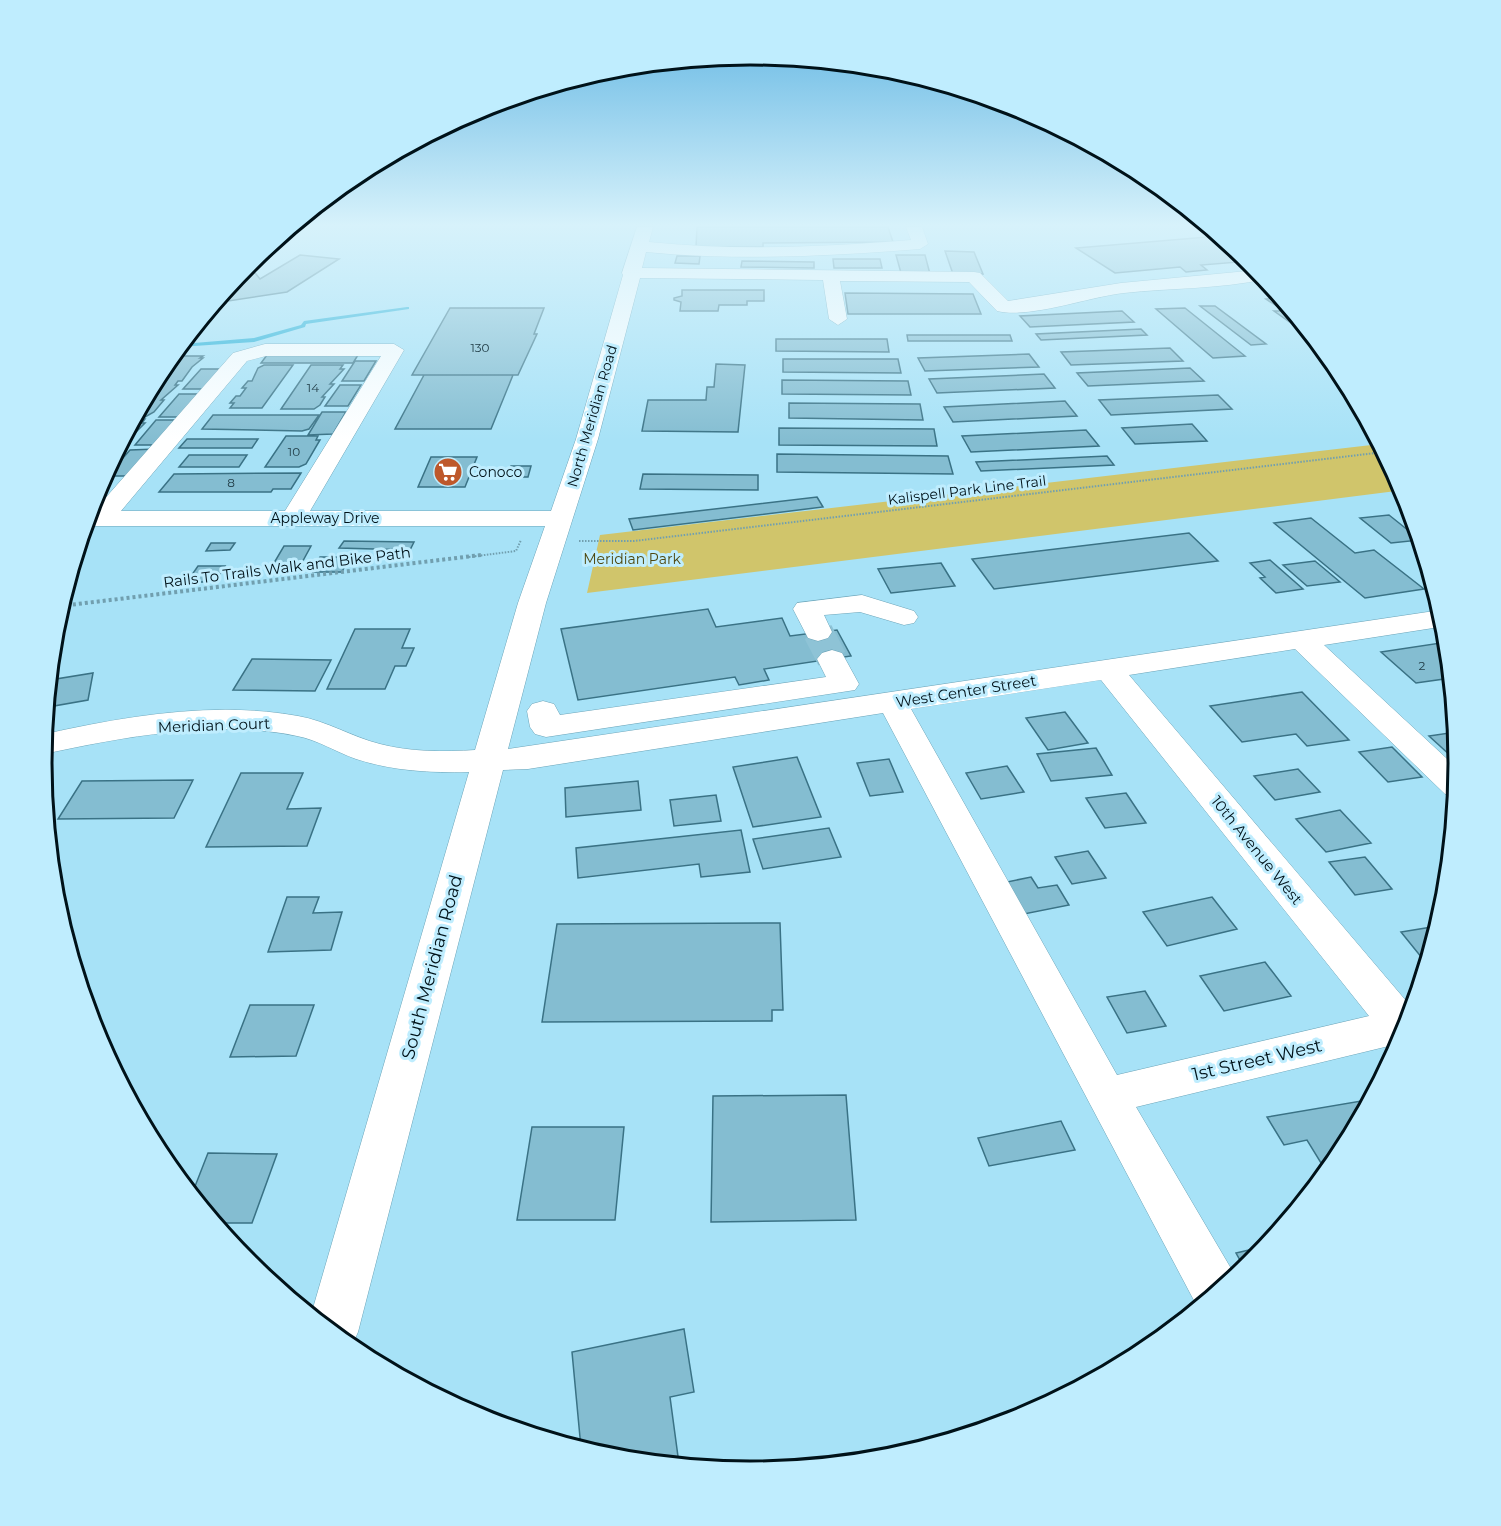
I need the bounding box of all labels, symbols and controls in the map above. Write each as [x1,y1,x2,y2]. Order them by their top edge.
house number: 130 [470,340,490,355]
street label: North Meridian Road [563,343,621,489]
house number: 14 [307,380,319,395]
house number: 10 [288,444,300,459]
supermarket icon: Conoco [432,456,464,488]
place label: Conoco [469,463,522,481]
street label: Kalispell Park Line Trail [887,471,1047,509]
house number: 8 [227,475,235,490]
street label: Appleway Drive [270,509,380,527]
street label: Rails To Trails Walk and Bike Path [162,542,412,592]
park label: Meridian Park [583,550,681,568]
house number: 2 [1419,658,1426,673]
street label: West Center Street [894,671,1038,711]
street label: Meridian Court [157,714,271,736]
street label: 10th Avenue West [1207,792,1307,908]
street label: South Meridian Road [397,872,467,1062]
street label: 1st Street West [1190,1034,1324,1086]

